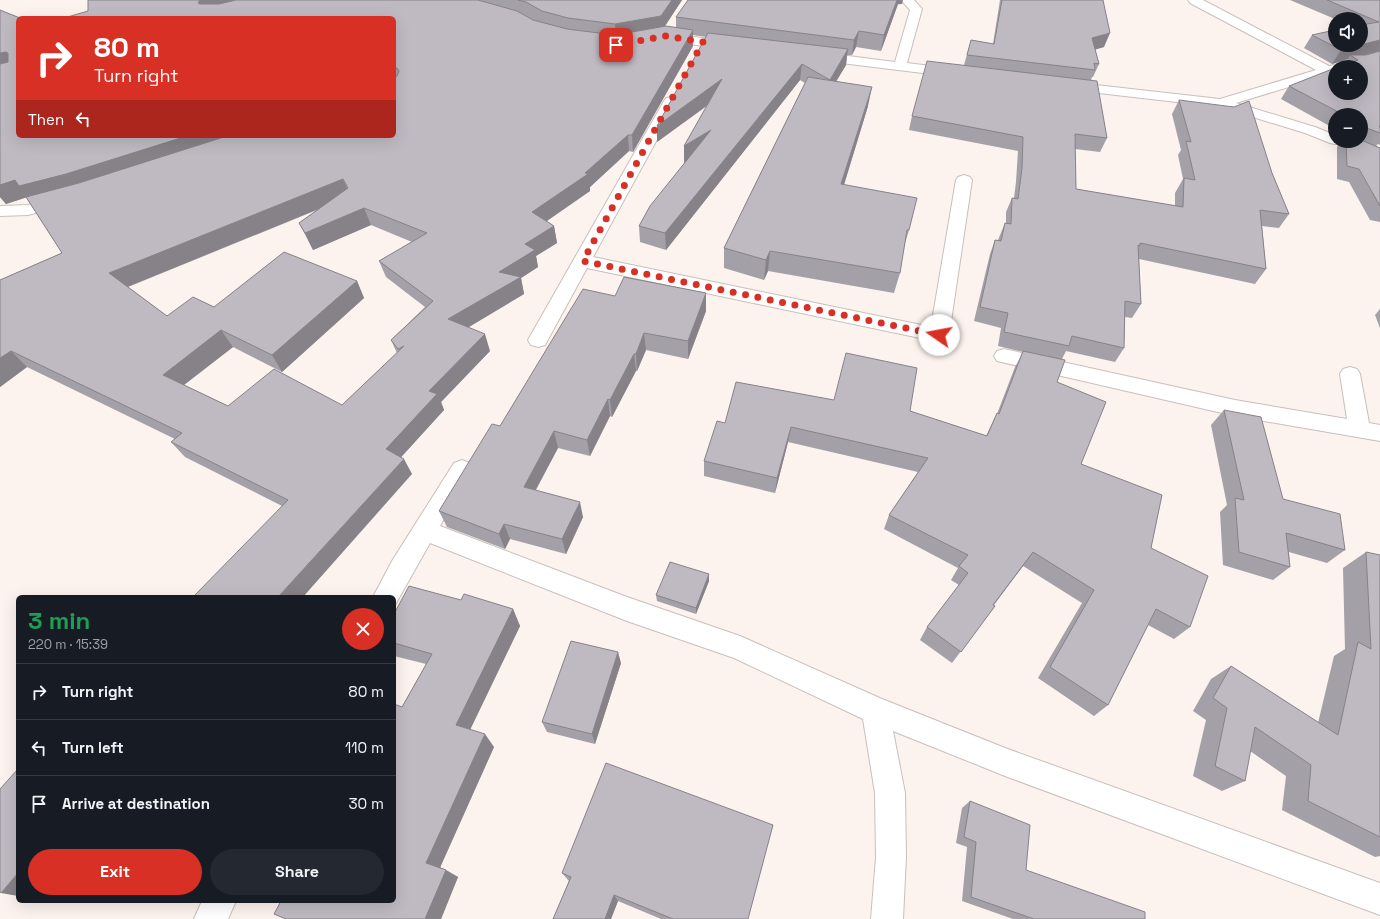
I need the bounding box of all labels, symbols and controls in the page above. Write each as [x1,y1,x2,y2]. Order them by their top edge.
map controls [1328,12,1368,148]
button: sound [1328,12,1368,52]
pin [599,28,633,62]
text: 80 m [94,29,160,65]
icon: right [28,32,80,84]
icon: arrive [605,34,627,56]
button: + [1328,60,1368,100]
text: Turn right [94,64,178,87]
icon: left [72,108,94,130]
button: − [1328,108,1368,148]
text: Then [28,110,64,129]
position arrow [918,314,960,356]
text: 3 min [28,605,90,636]
button: close [342,608,384,650]
text: 220 m · 15:39 [28,636,108,653]
icon: right [28,681,50,703]
text: Turn right [62,682,133,701]
text: 80 m [348,682,384,701]
icon: left [28,737,50,759]
text: Turn left [62,738,124,757]
text: 110 m [345,738,384,757]
icon: arrive [28,793,50,815]
text: Arrive at destination [62,794,210,813]
text: 30 m [349,794,384,813]
button: Exit [28,849,202,895]
button: Share [210,849,384,895]

